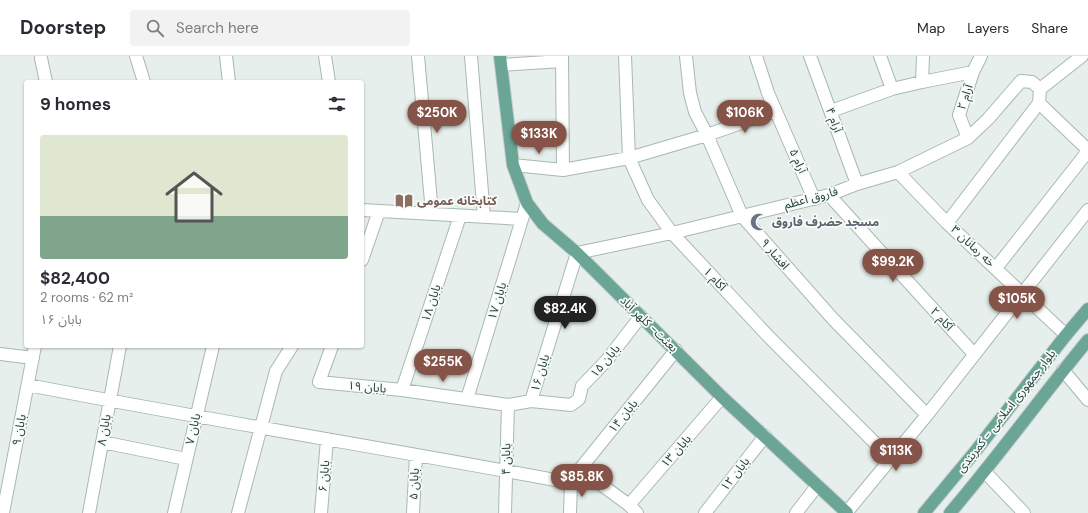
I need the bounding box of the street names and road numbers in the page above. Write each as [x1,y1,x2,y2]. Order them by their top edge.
street label: آرام ۲ [953,82,978,112]
street label: آرام ۴ [821,105,846,136]
street label: آرام ۵ [785,146,811,177]
street label: فاروق اعظم [782,183,840,214]
street label: خه رمانان ۳ [947,221,999,271]
street label: افشار ۹ [757,235,793,273]
street label: آکام ۱ [699,264,730,295]
street label: بابان ۱۷ [484,280,510,322]
street label: بابان ۱۸ [417,282,445,324]
street label: بعثت- کلهر آباد [617,292,681,356]
street label: آکام ۲ [926,304,957,335]
street label: بابان ۱۵ [586,341,624,381]
street label: بلوار جمهوری اسلامی - کمربندی [953,346,1059,476]
street label: بابان ۱۶ [527,352,553,394]
street label: بابان ۱۹ [347,377,387,397]
street label: بابان ۱۴ [605,396,641,436]
street label: بابان ۷ [182,412,204,446]
street label: بابان ۹ [8,413,30,447]
street label: بابان ۸ [93,413,115,447]
street label: بابان ۱۳ [657,431,695,471]
street label: بابان ۴ [498,443,514,475]
street label: بابان ۱۲ [717,454,753,494]
street label: بابان ۶ [315,459,333,493]
street label: بابان ۵ [405,468,423,500]

